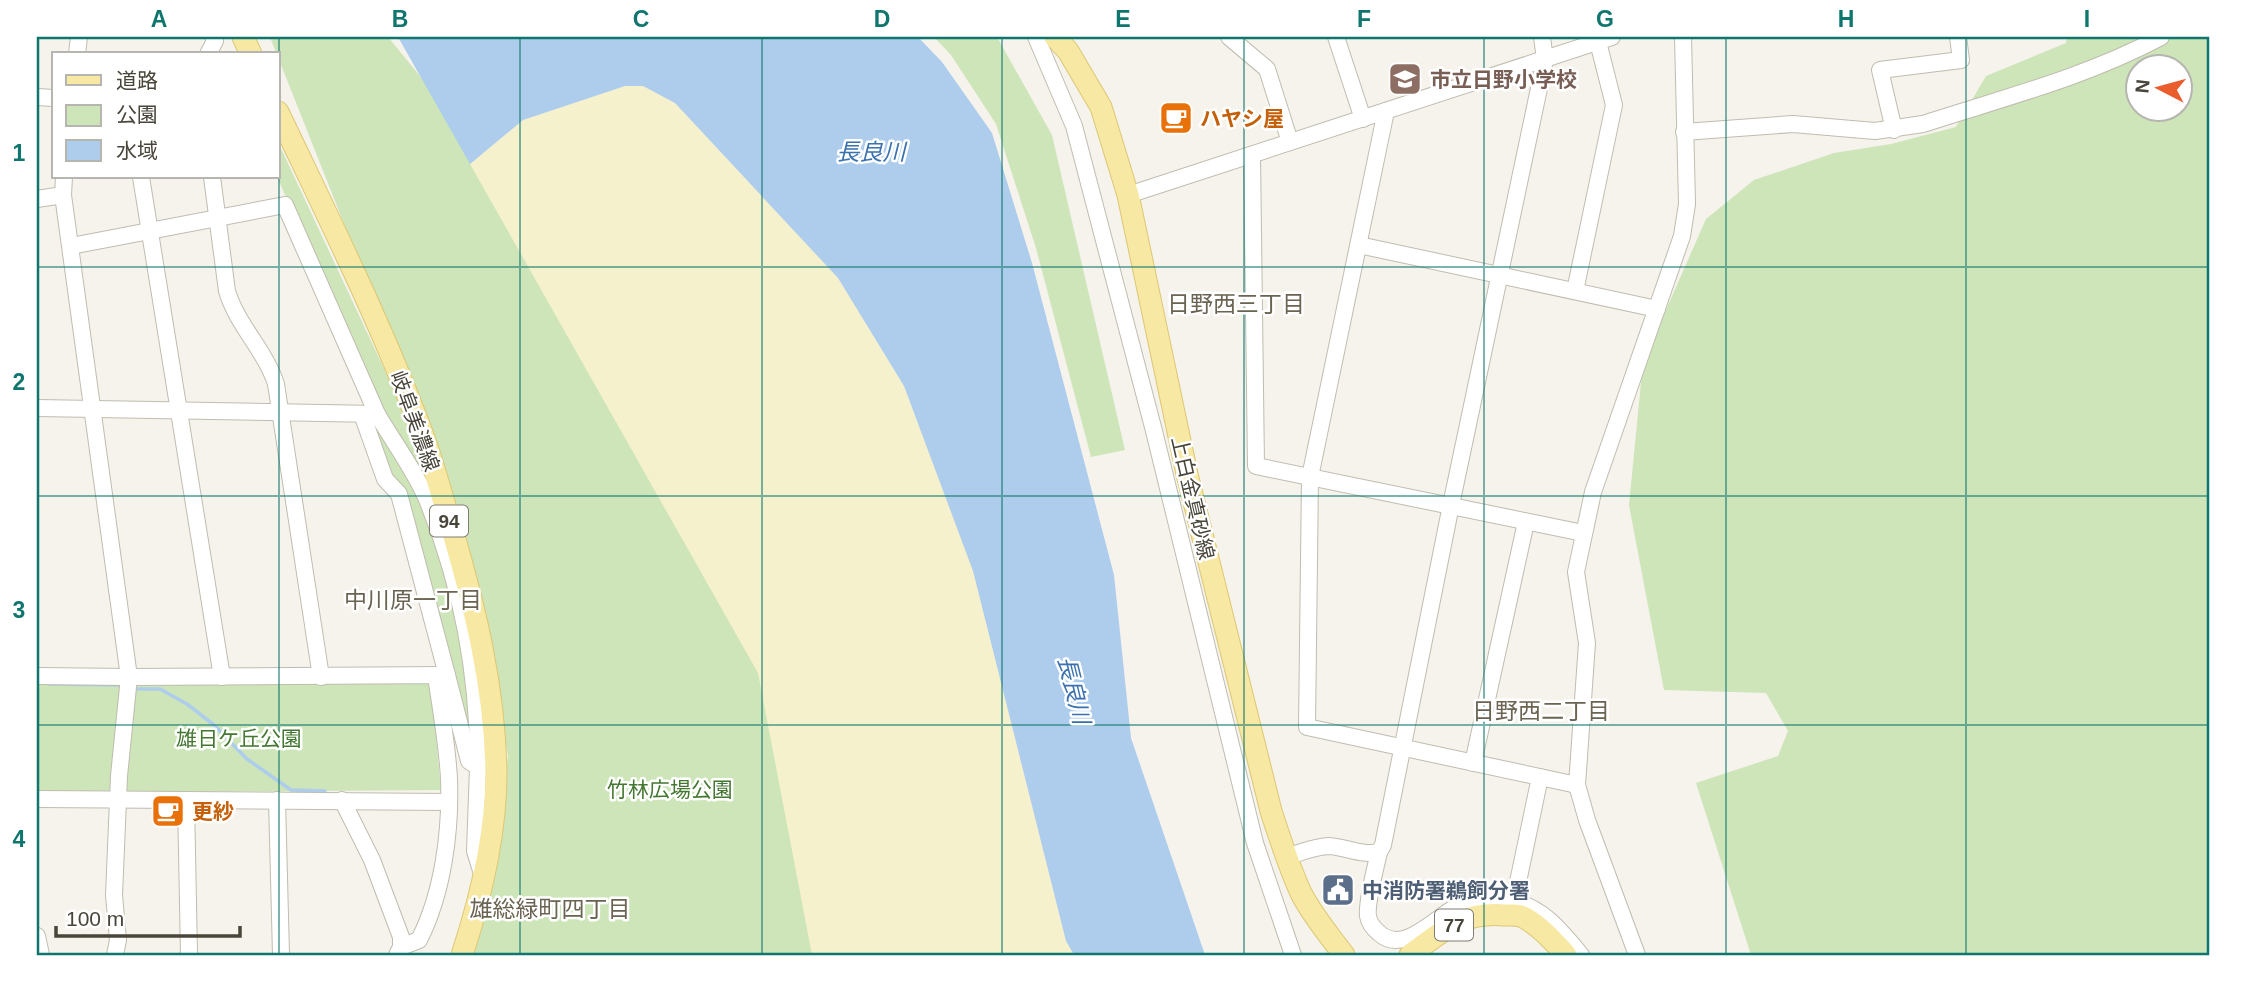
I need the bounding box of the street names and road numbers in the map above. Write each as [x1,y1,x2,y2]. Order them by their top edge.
street label: 岐阜美濃線 [386,368,444,474]
street label: 上白金真砂線 [1168,434,1218,562]
road number: 94 [430,506,468,536]
road number: 77 [1435,909,1473,940]

